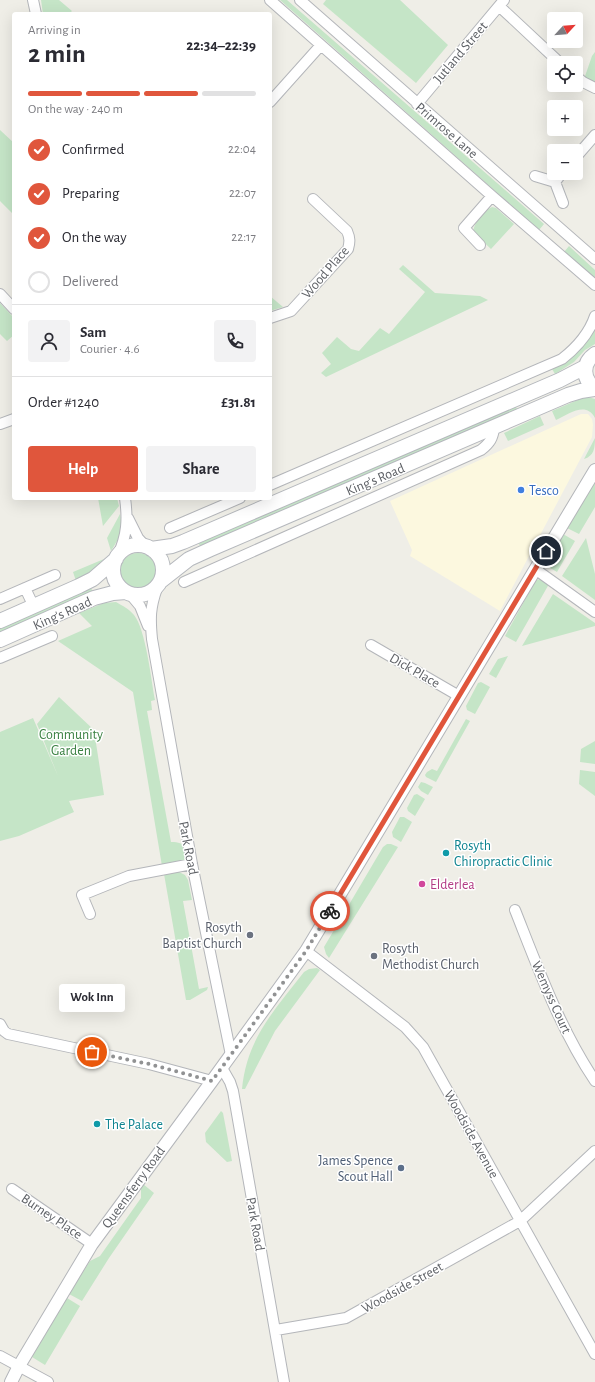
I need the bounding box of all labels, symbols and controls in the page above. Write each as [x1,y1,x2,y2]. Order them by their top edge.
north arrow [547,12,583,48]
map controls [547,12,583,180]
street label: Jutland Street [431,19,491,86]
text: Arriving in [28,24,81,37]
text: 22:34–22:39 [186,38,256,53]
text: 2 min [28,41,86,67]
button: locate [547,56,583,92]
street label: Primrose Lane [413,100,480,161]
button: + [547,100,583,136]
text: On the way · 240 m [28,103,123,116]
icon: check [28,139,50,161]
text: Confirmed [62,142,124,157]
text: 22:04 [228,143,256,156]
button: − [547,144,583,180]
icon: check [28,183,50,205]
text: Preparing [62,186,119,201]
text: 22:07 [229,187,256,200]
icon: check [28,227,50,249]
text: On the way [62,230,127,245]
text: 22:17 [231,231,256,244]
street label: Wood Place [299,244,352,301]
text: Delivered [62,274,119,289]
button: person [28,320,70,362]
button: phone [214,320,256,362]
text: Sam [80,325,106,340]
text: Courier · 4.6 [80,343,140,356]
text: Order #1240 [28,395,99,410]
text: £31.81 [221,395,256,410]
button: Help [28,446,138,492]
button: Share [146,446,256,492]
street label: King's Road [344,461,407,499]
place label: Tesco [529,484,559,498]
marker: Tesco [516,485,526,495]
pin [529,534,563,568]
icon: home [535,540,557,562]
street label: King's Road [31,595,94,633]
street label: Dick Place [387,651,442,691]
park label: Community Garden [39,728,103,758]
street label: Park Road [176,820,200,876]
place label: Rosyth Chiropractic Clinic [454,839,553,869]
marker: Rosyth Chiropractic Clinic [441,848,451,858]
place label: Elderlea [430,878,475,892]
marker: Elderlea [417,879,427,889]
courier [310,891,350,931]
icon: bike [319,900,341,922]
place label: Rosyth Baptist Church [162,921,242,951]
marker: Rosyth Baptist Church [245,930,255,940]
place label: Rosyth Methodist Church [382,942,479,972]
marker: Rosyth Methodist Church [369,951,379,961]
street label: Wemyss Court [529,959,574,1036]
callout: Wok Inn [59,984,125,1012]
text: Wok Inn [70,991,114,1004]
pin [75,1035,109,1069]
icon: bag [81,1041,103,1063]
street label: Woodside Avenue [441,1088,501,1181]
place label: The Palace [105,1118,163,1132]
marker: The Palace [92,1119,102,1129]
street label: Queensferry Road [100,1144,168,1231]
place label: James Spence Scout Hall [318,1154,393,1184]
marker: James Spence Scout Hall [396,1163,406,1173]
street label: Burney Place [18,1191,84,1242]
street label: Park Road [243,1196,267,1252]
street label: Woodside Street [360,1260,446,1316]

